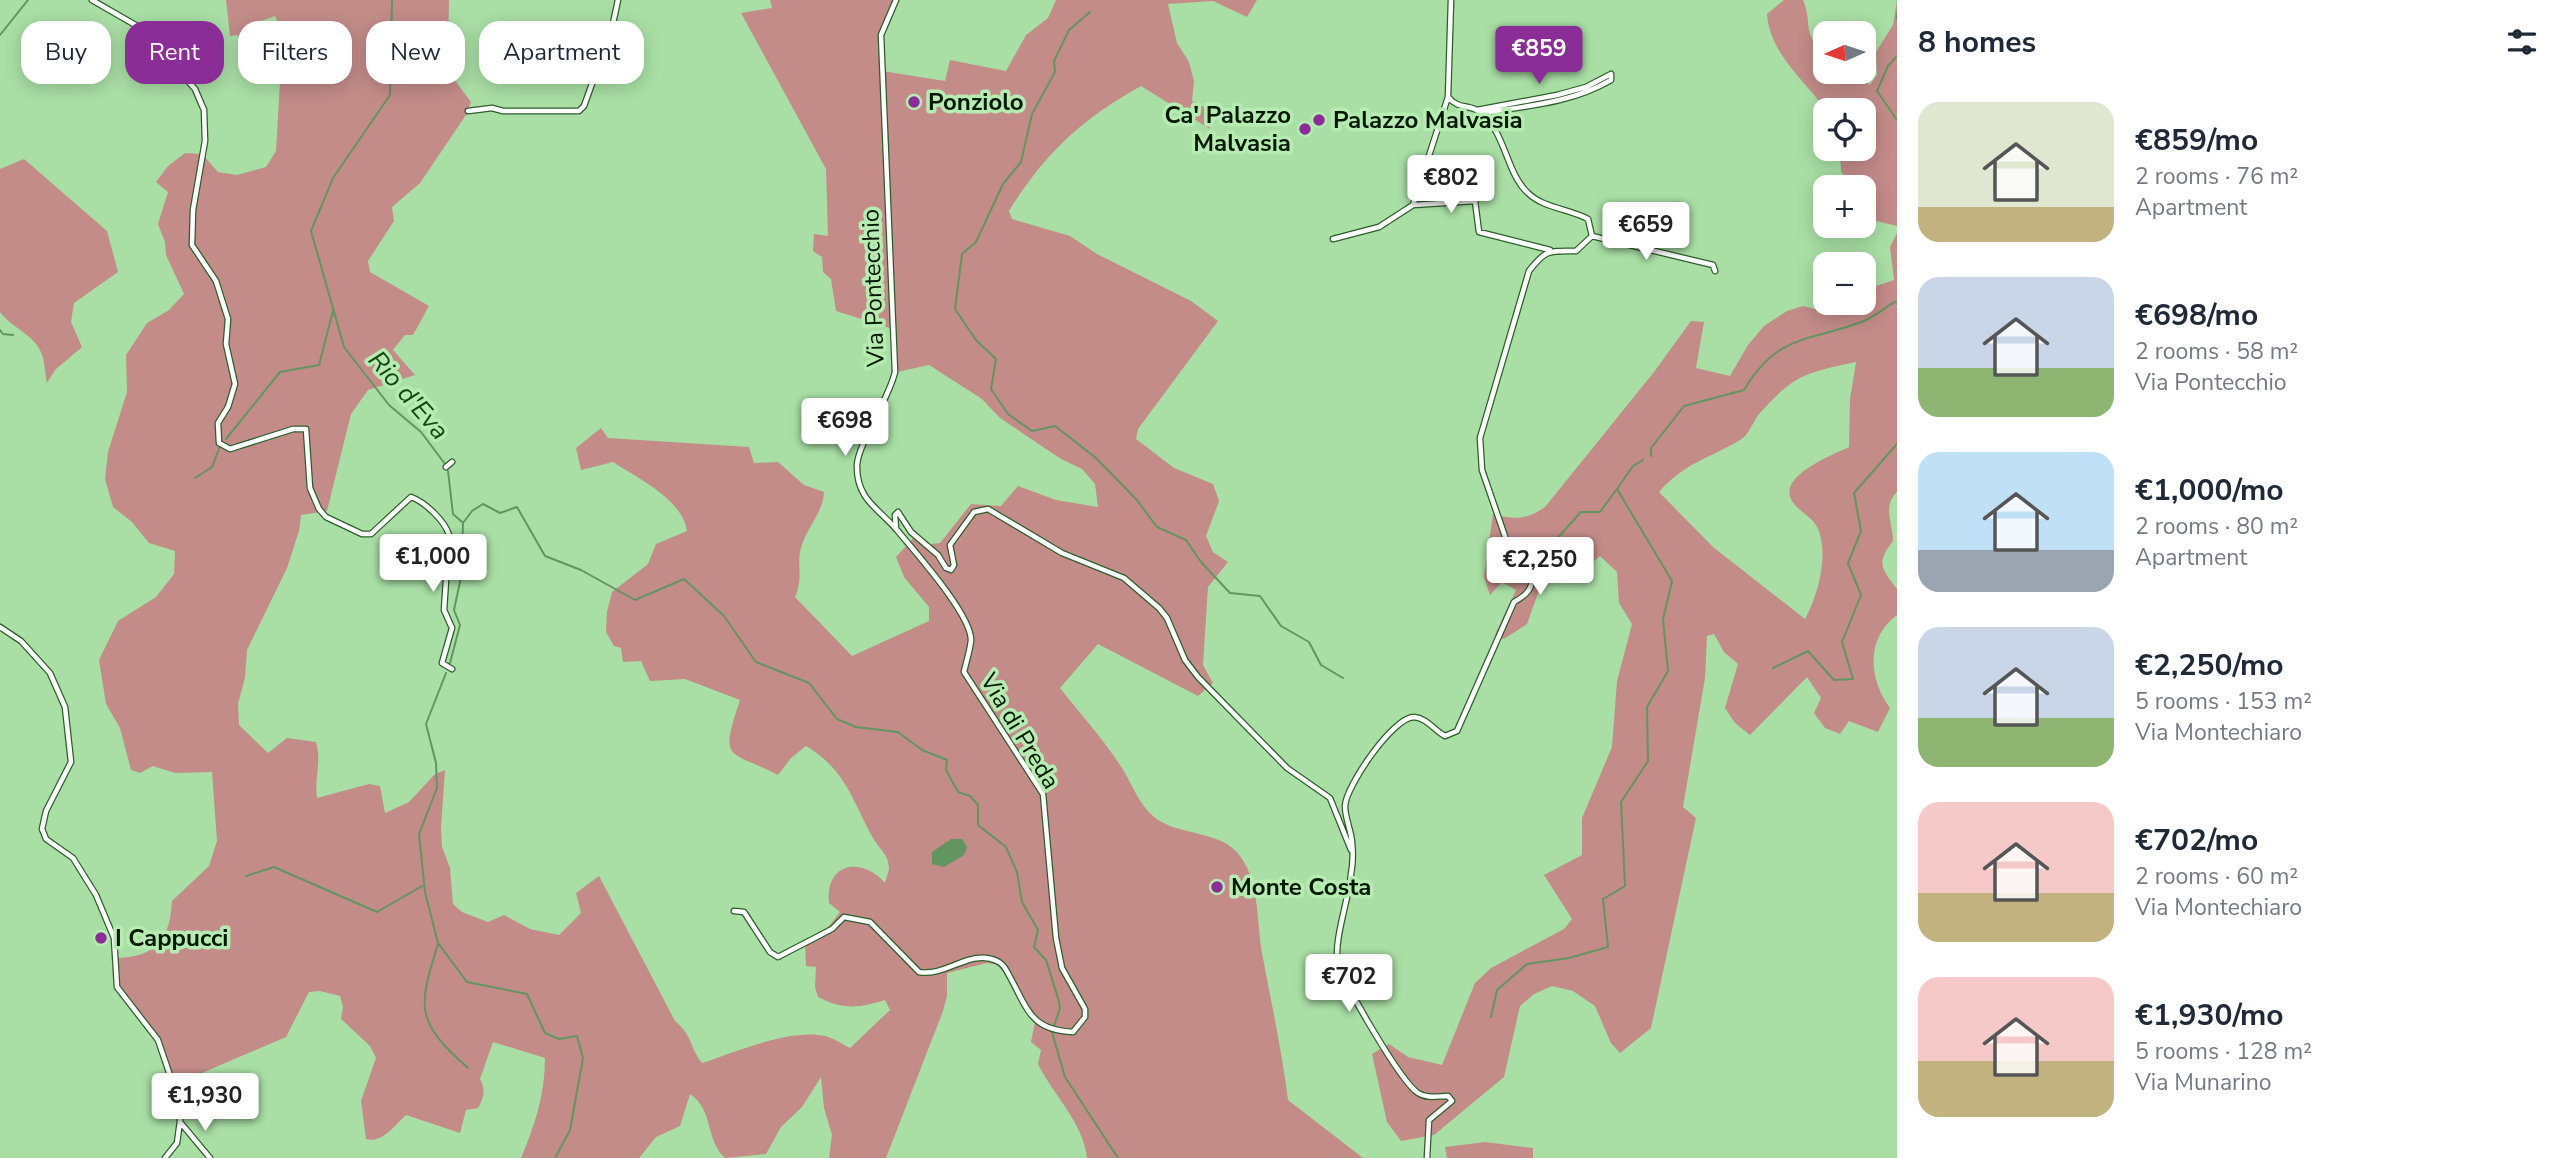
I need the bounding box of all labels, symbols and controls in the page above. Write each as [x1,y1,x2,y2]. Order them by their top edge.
chip: Buy [21,21,111,84]
chip: Rent [125,21,224,84]
chip: Filters [238,21,352,84]
chip: New [366,21,465,84]
chip: Apartment [479,21,644,84]
north arrow [1813,21,1876,84]
map controls [1813,21,1876,315]
text: 8 homes [1918,22,2036,63]
icon: filters [2503,23,2541,61]
pin: €859 [1498,27,1580,86]
text: €859 [1511,33,1567,64]
place label: Ponziolo [928,86,1024,118]
marker: Ponziolo [906,94,922,110]
button: locate [1813,98,1876,161]
place label: Ca' Palazzo Malvasia [1164,99,1291,159]
place label: Palazzo Malvasia [1333,104,1523,136]
marker: Palazzo Malvasia [1311,112,1327,128]
text: €859/mo [2135,120,2258,161]
marker: Ca' Palazzo Malvasia [1297,121,1313,137]
icon: home [1974,130,2058,214]
pin: €802 [1410,156,1492,215]
text: 2 rooms · 76 m² [2135,161,2298,192]
text: €802 [1423,162,1479,193]
button: + [1813,175,1876,238]
text: Apartment [2135,192,2247,223]
pin: €659 [1605,202,1687,262]
street label: Via Pontecchio [854,208,892,369]
text: €659 [1618,209,1674,240]
button: − [1813,252,1876,315]
text: €698/mo [2135,295,2258,336]
icon: home [1974,305,2058,389]
text: 2 rooms · 58 m² [2135,336,2298,367]
water label: Rio d'Eva [360,343,457,447]
text: Via Pontecchio [2135,367,2287,398]
pin: €698 [804,398,886,458]
text: €698 [817,405,873,436]
text: €1,000/mo [2135,470,2284,511]
icon: home [1974,480,2058,564]
text: 2 rooms · 80 m² [2135,511,2298,542]
pin: €1,000 [376,534,490,594]
pin: €2,250 [1483,538,1597,597]
text: €1,000 [396,541,470,572]
text: Apartment [2135,542,2247,573]
text: €2,250 [1503,544,1577,575]
text: €2,250/mo [2135,645,2284,686]
icon: home [1974,655,2058,739]
street label: Via di Preda [972,666,1067,795]
text: 5 rooms · 153 m² [2135,686,2312,717]
text: Via Montechiaro [2135,717,2302,748]
text: €702/mo [2135,820,2258,861]
icon: home [1974,830,2058,914]
text: 2 rooms · 60 m² [2135,861,2298,892]
place label: Monte Costa [1231,871,1372,903]
marker: Monte Costa [1209,879,1225,895]
text: Via Montechiaro [2135,892,2302,923]
place label: I Cappucci [115,922,228,954]
marker: I Cappucci [93,930,109,946]
pin: €702 [1308,954,1390,1014]
text: €702 [1321,961,1377,992]
text: €1,930/mo [2135,995,2284,1036]
icon: home [1974,1005,2058,1089]
text: 5 rooms · 128 m² [2135,1036,2312,1067]
text: Via Munarino [2135,1067,2272,1098]
pin: €1,930 [148,1074,262,1133]
text: €1,930 [168,1080,242,1111]

